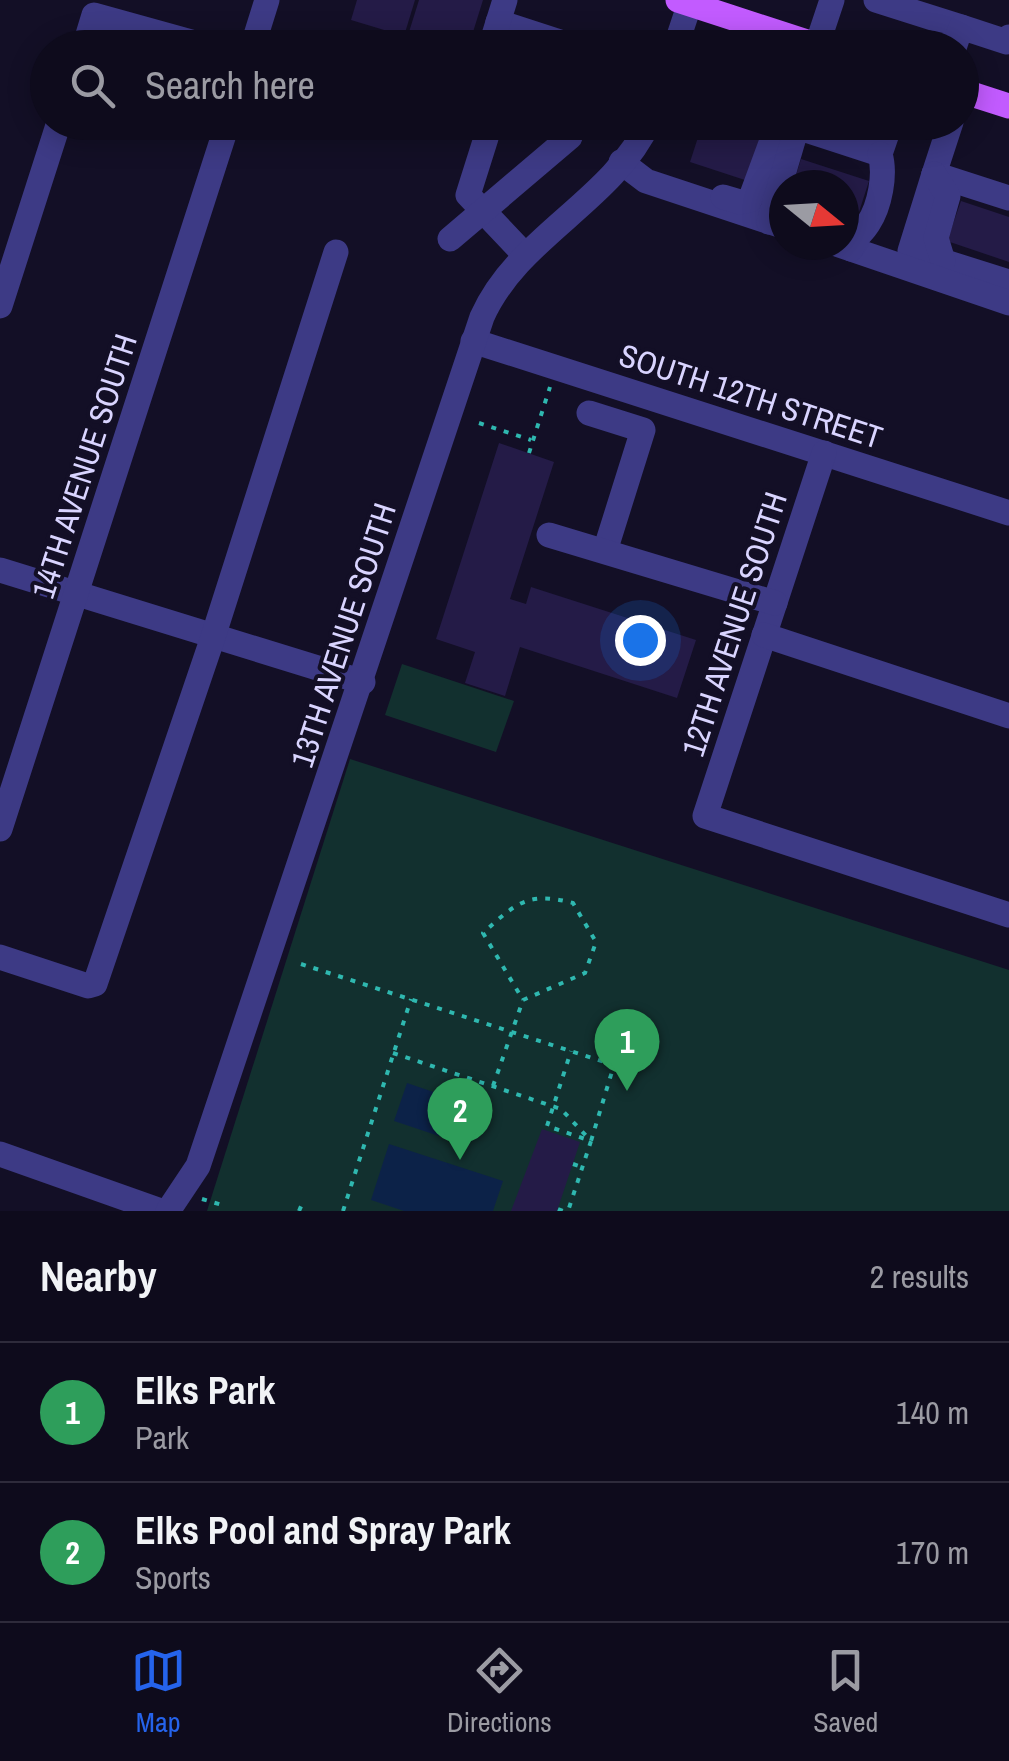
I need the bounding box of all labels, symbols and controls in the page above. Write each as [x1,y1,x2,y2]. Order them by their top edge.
search box [30,30,979,140]
icon: search [65,58,120,113]
text: Search here [145,60,315,111]
north arrow [769,170,859,260]
street label: 14TH AVENUE SOUTH [21,329,147,603]
street label: SOUTH 12TH STREET [614,333,888,459]
street label: 12TH AVENUE SOUTH [671,487,797,761]
street label: 13TH AVENUE SOUTH [280,498,406,772]
your location [615,615,666,666]
pin: 1 [594,1008,660,1091]
pin: 2 [428,1078,492,1160]
text: Nearby [40,1248,157,1304]
text: 2 results [870,1255,969,1298]
text: Elks Park [135,1365,275,1416]
text: 1 [65,1391,80,1434]
text: 140 m [896,1391,969,1434]
text: Park [135,1416,189,1459]
text: Elks Pool and Spray Park [135,1505,511,1556]
text: 2 [65,1531,80,1574]
text: 170 m [896,1531,969,1574]
text: Sports [135,1556,211,1599]
tab: Map [131,1643,186,1741]
tab: Directions [447,1643,552,1741]
tab: Saved [813,1643,878,1741]

